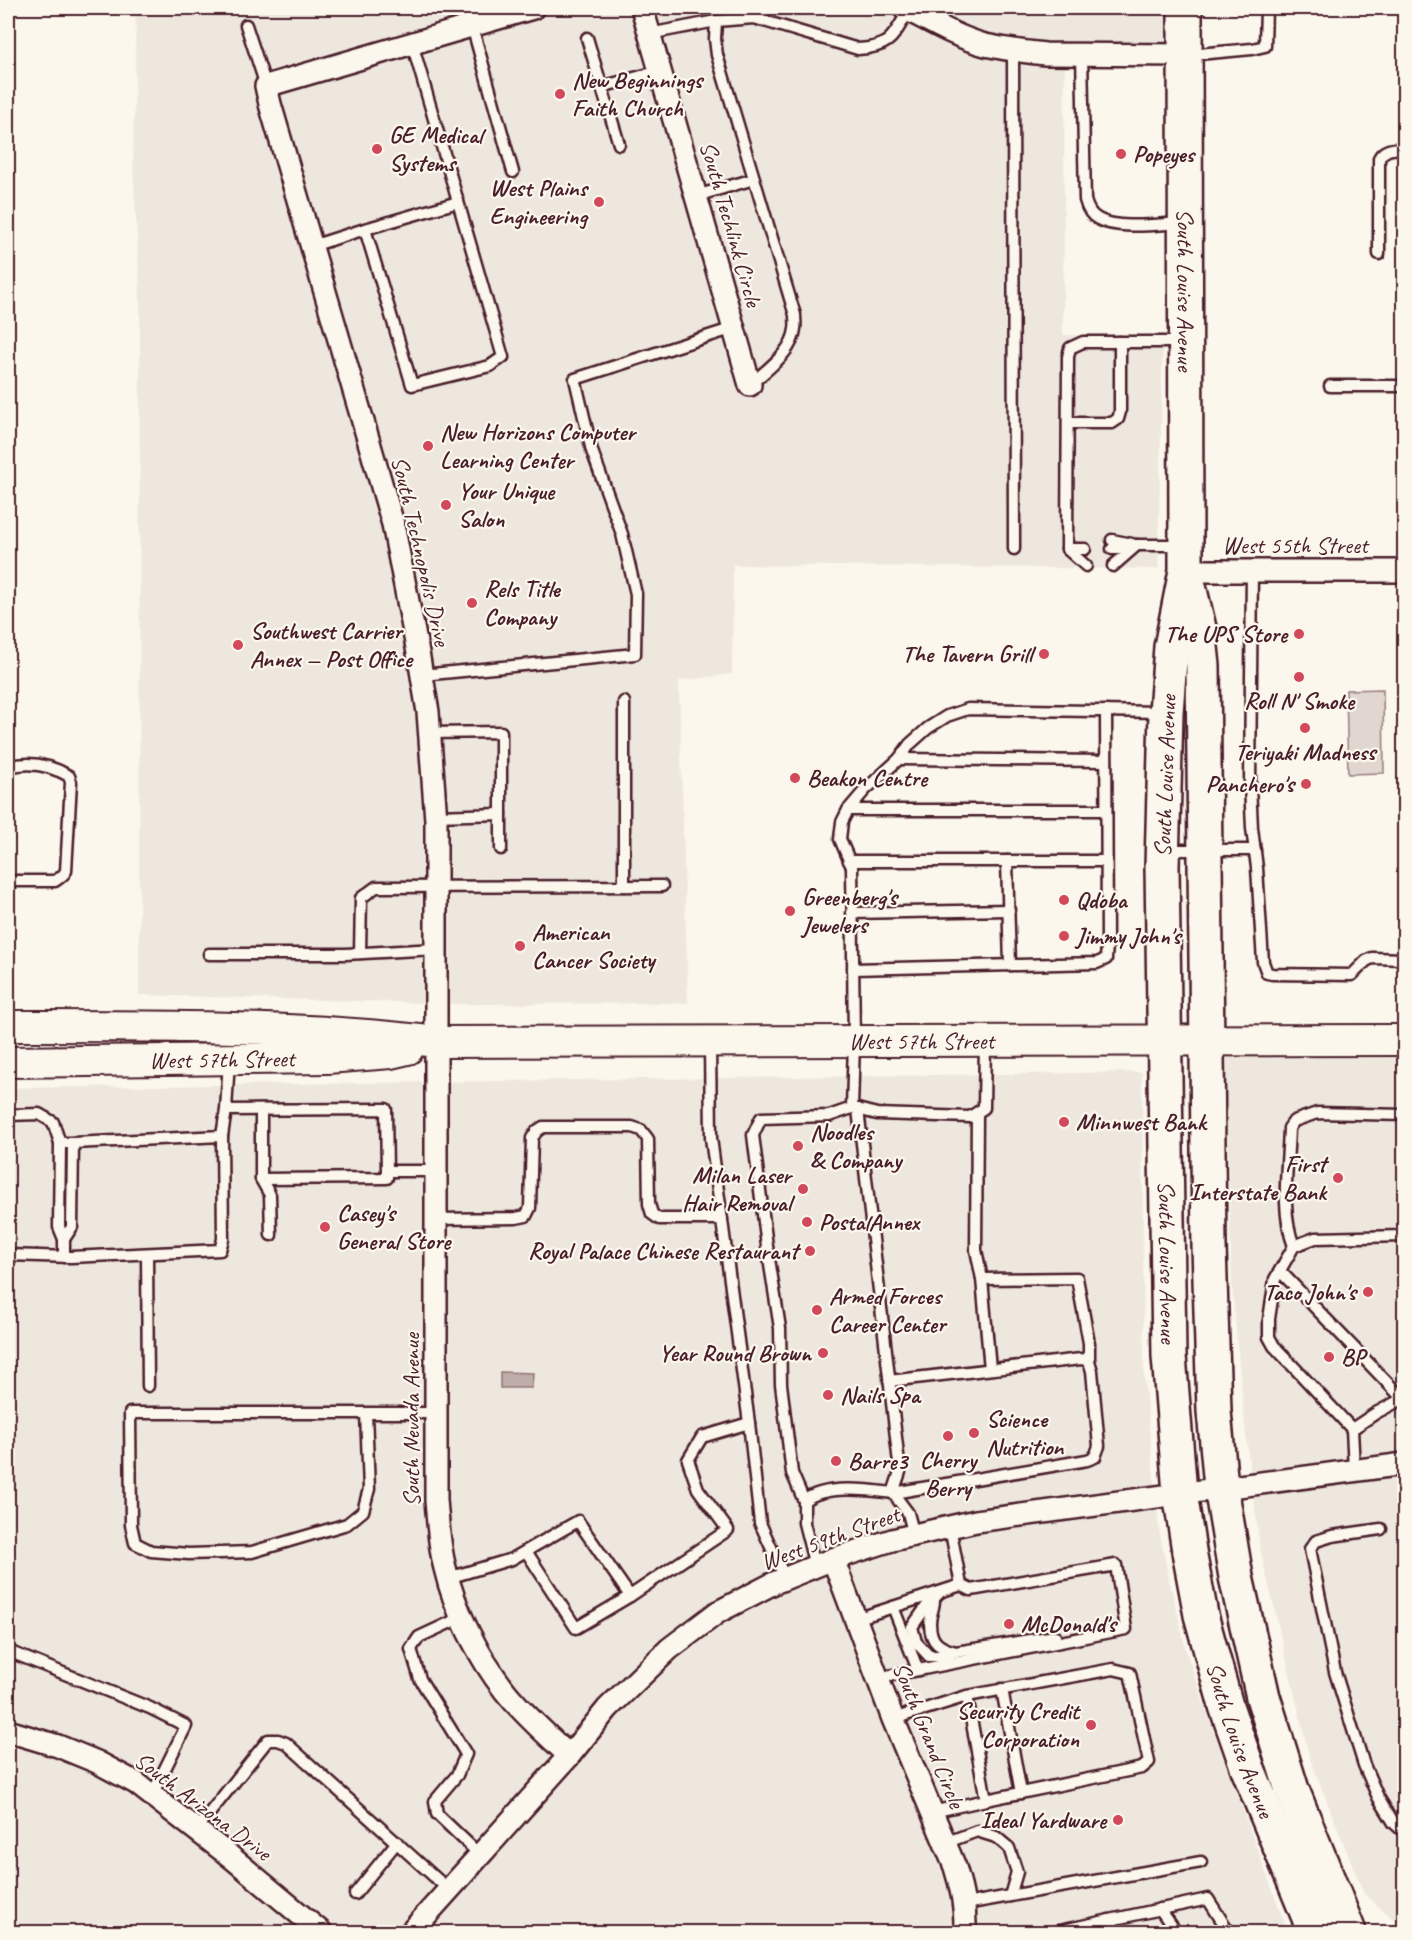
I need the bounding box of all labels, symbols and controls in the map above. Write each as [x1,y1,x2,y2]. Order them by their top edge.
place label: New Beginnings Faith Church [572,65,705,123]
marker: New Beginnings Faith Church [553,87,567,101]
place label: GE Medical Systems [389,120,487,178]
street label: South Techlink Circle [693,138,769,312]
place label: Popeyes [1133,139,1196,169]
marker: GE Medical Systems [370,142,384,156]
marker: Popeyes [1114,147,1128,161]
place label: West Plains Engineering [489,173,590,231]
marker: West Plains Engineering [592,195,606,209]
street label: South Louise Avenue [1170,209,1201,374]
place label: New Horizons Computer Learning Center [440,417,637,475]
marker: New Horizons Computer Learning Center [421,439,435,453]
street label: South Technopolis Drive [385,453,458,651]
place label: Your Unique Salon [458,476,556,534]
marker: Your Unique Salon [439,498,453,512]
street label: West 55th Street [1222,530,1370,560]
place label: Rels Title Company [484,574,561,632]
marker: Rels Title Company [465,596,479,610]
place label: Southwest Carrier Annex — Post Office [250,616,414,674]
place label: The UPS Store [1165,619,1289,649]
marker: The UPS Store [1292,627,1306,641]
marker: Southwest Carrier Annex — Post Office [231,638,245,652]
place label: The Tavern Grill [902,639,1037,669]
marker: The Tavern Grill [1037,647,1051,661]
marker: Roll N' Smoke [1292,670,1306,684]
place label: Roll N' Smoke [1244,686,1356,716]
street label: South Louise Avenue [1147,692,1183,858]
marker: Teriyaki Madness [1298,721,1312,735]
place label: Teriyaki Madness [1235,737,1378,767]
place label: Beakon Centre [807,763,929,793]
place label: Panchero's [1206,769,1297,799]
marker: Beakon Centre [788,771,802,785]
marker: Panchero's [1299,777,1313,791]
place label: Greenberg's Jewelers [800,882,899,940]
place label: Qdoba [1076,885,1129,915]
marker: Qdoba [1057,893,1071,907]
marker: Greenberg's Jewelers [783,904,797,918]
place label: American Cancer Society [532,917,657,975]
place label: Jimmy John's [1074,921,1183,951]
marker: Jimmy John's [1057,929,1071,943]
marker: American Cancer Society [513,939,527,953]
street label: West 57th Street [849,1026,996,1056]
street label: West 57th Street [149,1043,297,1075]
place label: Minnwest Bank [1076,1107,1208,1137]
marker: Minnwest Bank [1057,1115,1071,1129]
place label: Noodles & Company [810,1117,904,1175]
marker: Noodles & Company [791,1139,805,1153]
place label: First Interstate Bank [1190,1149,1330,1207]
place label: Milan Laser Hair Removal [682,1160,796,1218]
marker: First Interstate Bank [1331,1171,1345,1185]
street label: South Louise Avenue [1151,1181,1184,1346]
marker: Milan Laser Hair Removal [796,1182,810,1196]
place label: Casey's General Store [337,1198,452,1256]
place label: PostalAnnex [819,1207,922,1237]
marker: PostalAnnex [800,1215,814,1229]
marker: Casey's General Store [318,1220,332,1234]
place label: Royal Palace Chinese Restaurant [528,1236,802,1266]
marker: Royal Palace Chinese Restaurant [803,1244,817,1258]
place label: Taco John's [1264,1277,1359,1307]
place label: Armed Forces Career Center [829,1281,948,1339]
marker: Taco John's [1361,1285,1375,1299]
marker: Armed Forces Career Center [810,1303,824,1317]
street label: South Nevada Avenue [396,1331,426,1507]
place label: Year Round Brown [659,1338,813,1368]
place label: BP [1341,1342,1368,1372]
marker: Year Round Brown [816,1346,830,1360]
marker: BP [1322,1350,1336,1364]
place label: Nails Spa [840,1380,922,1410]
marker: Nails Spa [821,1388,835,1402]
place label: Science Nutrition [986,1404,1064,1462]
marker: Science Nutrition [967,1426,981,1440]
marker: Cherry Berry [941,1429,955,1443]
place label: Cherry Berry [920,1445,979,1503]
place label: Barre3 [848,1446,910,1476]
marker: Barre3 [829,1454,843,1468]
street label: West 59th Street [757,1498,905,1577]
place label: McDonald's [1021,1609,1119,1639]
marker: McDonald's [1002,1617,1016,1631]
street label: South Grand Circle [886,1658,973,1815]
street label: South Louise Avenue [1200,1659,1282,1824]
place label: Security Credit Corporation [956,1696,1082,1754]
marker: Security Credit Corporation [1084,1718,1098,1732]
street label: South Arizona Drive [129,1745,279,1869]
place label: Ideal Yardware [980,1805,1108,1835]
marker: Ideal Yardware [1111,1813,1125,1827]

